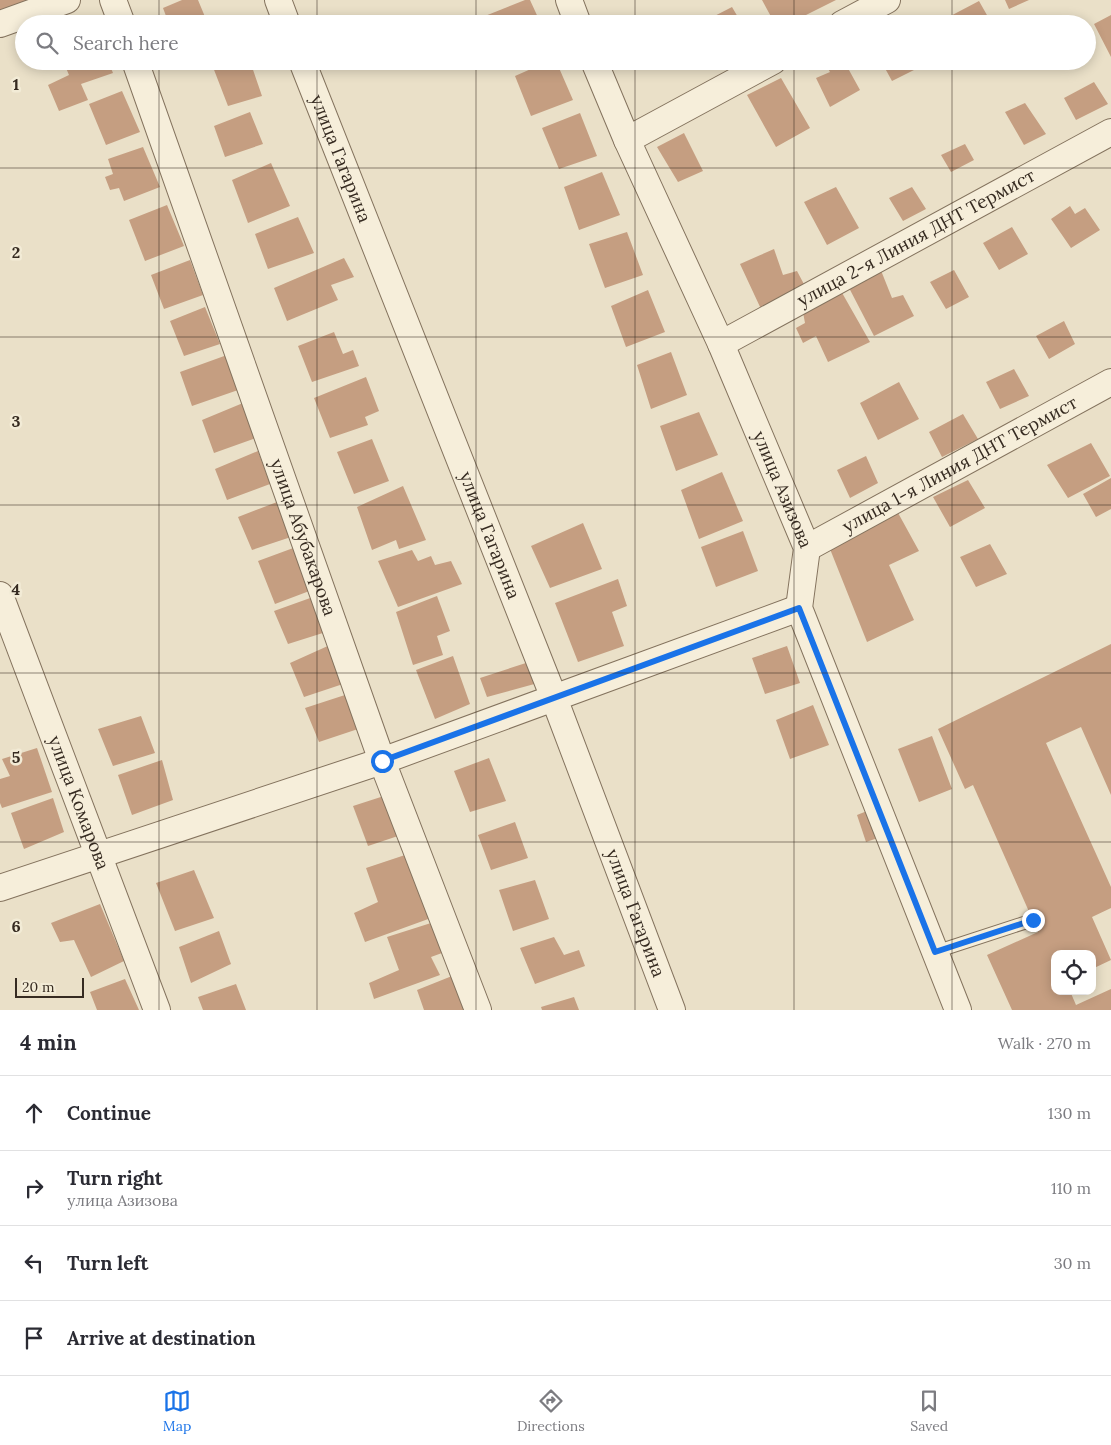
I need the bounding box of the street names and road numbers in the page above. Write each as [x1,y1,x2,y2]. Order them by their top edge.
street label: улица Гагарина [305,91,377,226]
street label: улица 2-я Линия ДНТ Термист [793,164,1039,311]
street label: улица 1-я Линия ДНТ Термист [838,391,1081,538]
street label: улица Азизова [748,427,818,551]
street label: улица Абубакарова [265,455,342,619]
street label: улица Гагарина [454,468,526,602]
street label: улица Комарова [43,732,115,873]
street label: улица Гагарина [601,846,671,980]

